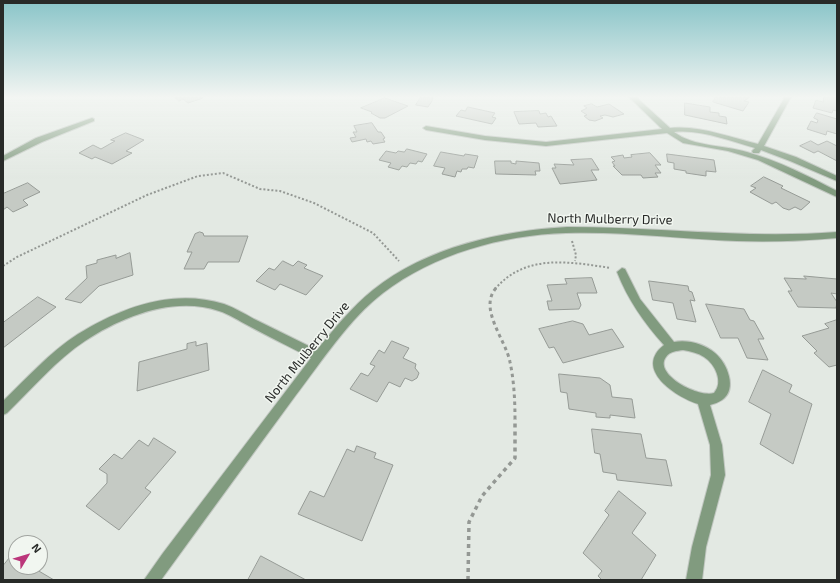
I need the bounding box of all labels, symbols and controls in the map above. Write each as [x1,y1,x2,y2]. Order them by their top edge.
street label: North Mulberry Drive [547,210,673,228]
street label: North Mulberry Drive [262,298,352,406]
north arrow [8,535,48,575]
text: N [29,541,45,555]

